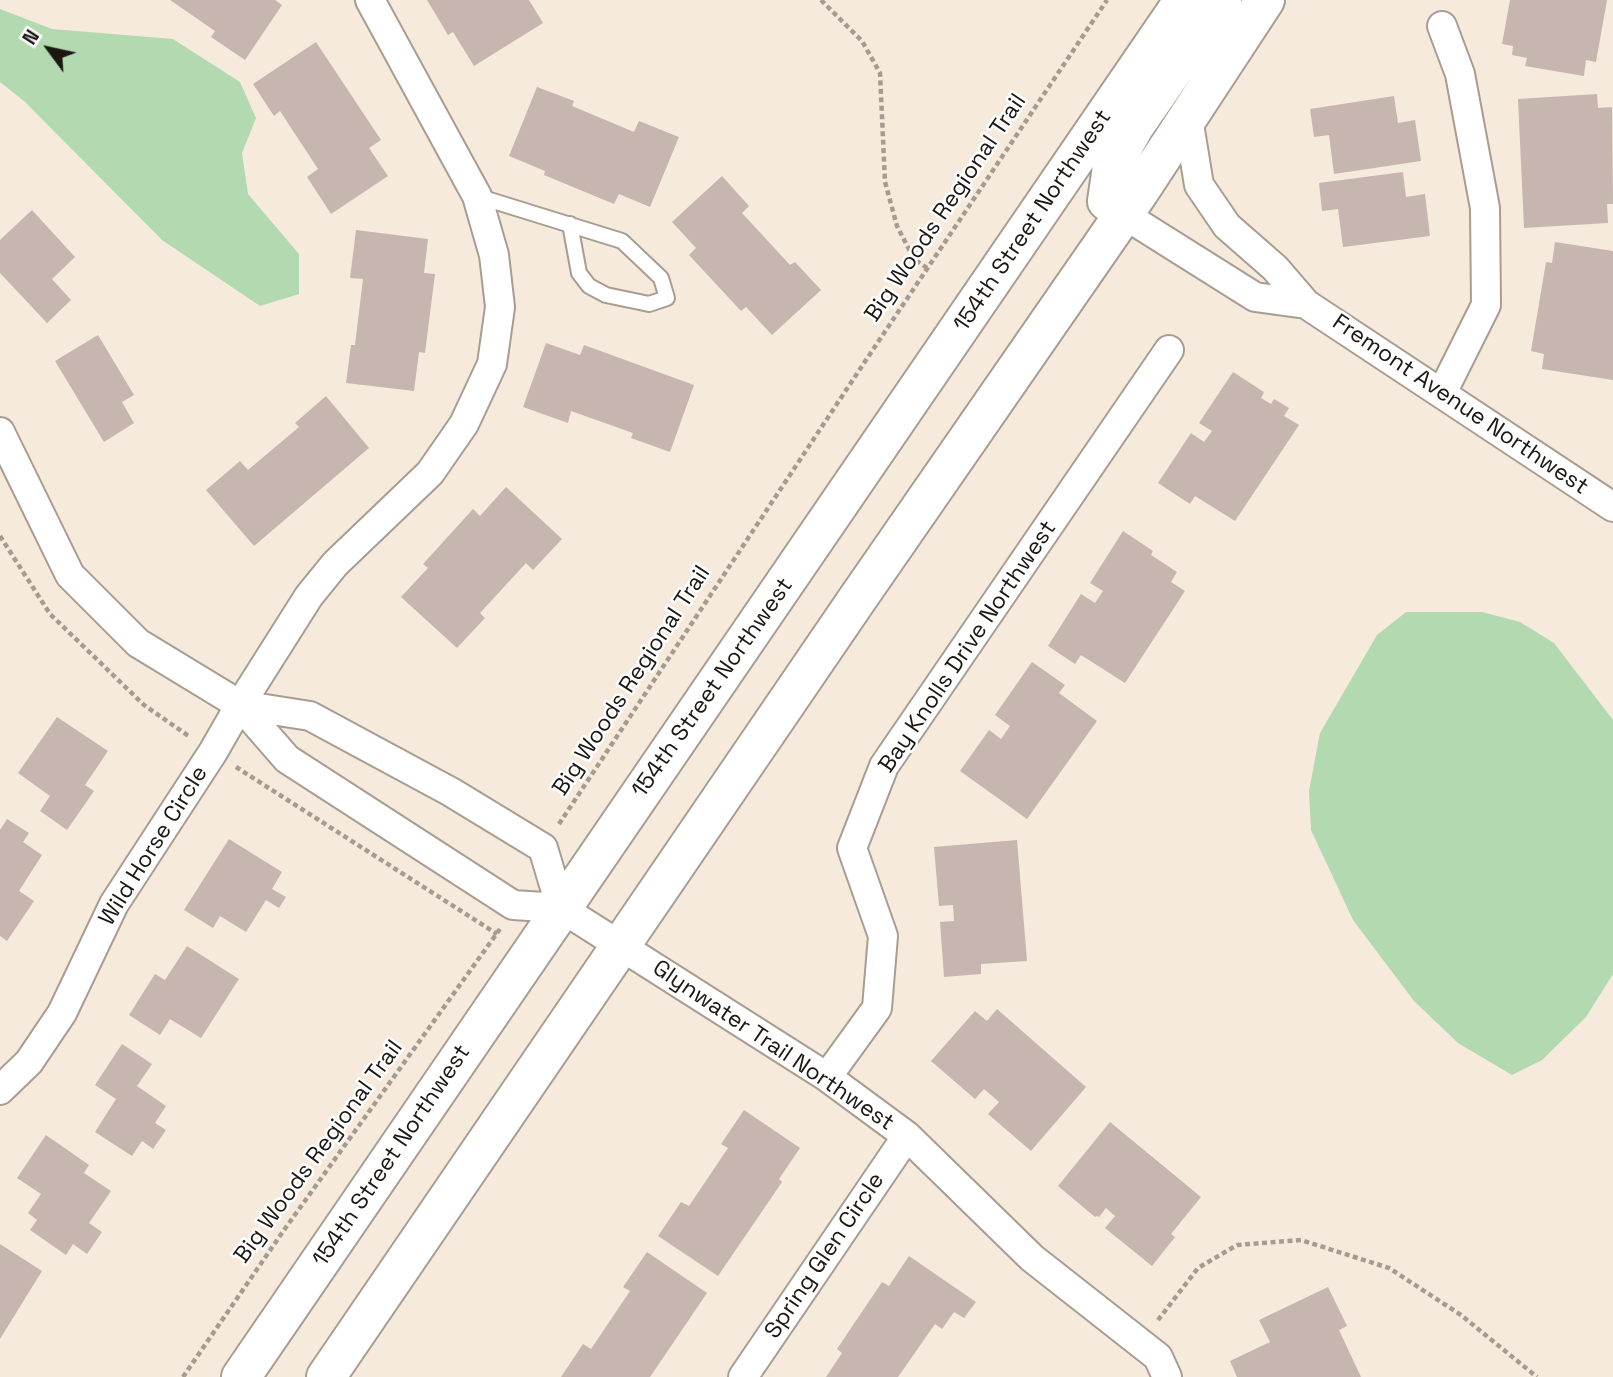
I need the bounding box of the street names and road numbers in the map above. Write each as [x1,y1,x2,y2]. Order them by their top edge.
street label: Big Woods Regional Trail [859,89,1033,327]
street label: 154th Street Northwest [948,105,1118,337]
street label: Fremont Avenue Northwest [1327,309,1593,501]
street label: Bay Knolls Drive Northwest [873,516,1063,778]
street label: Big Woods Regional Trail [547,561,717,801]
street label: 154th Street Northwest [627,573,799,803]
street label: Wild Horse Circle [94,761,214,931]
street label: Glynwater Trail Northwest [647,955,899,1137]
street label: Big Woods Regional Trail [229,1035,409,1269]
street label: 154th Street Northwest [307,1040,477,1272]
street label: Spring Glen Circle [759,1168,891,1344]

